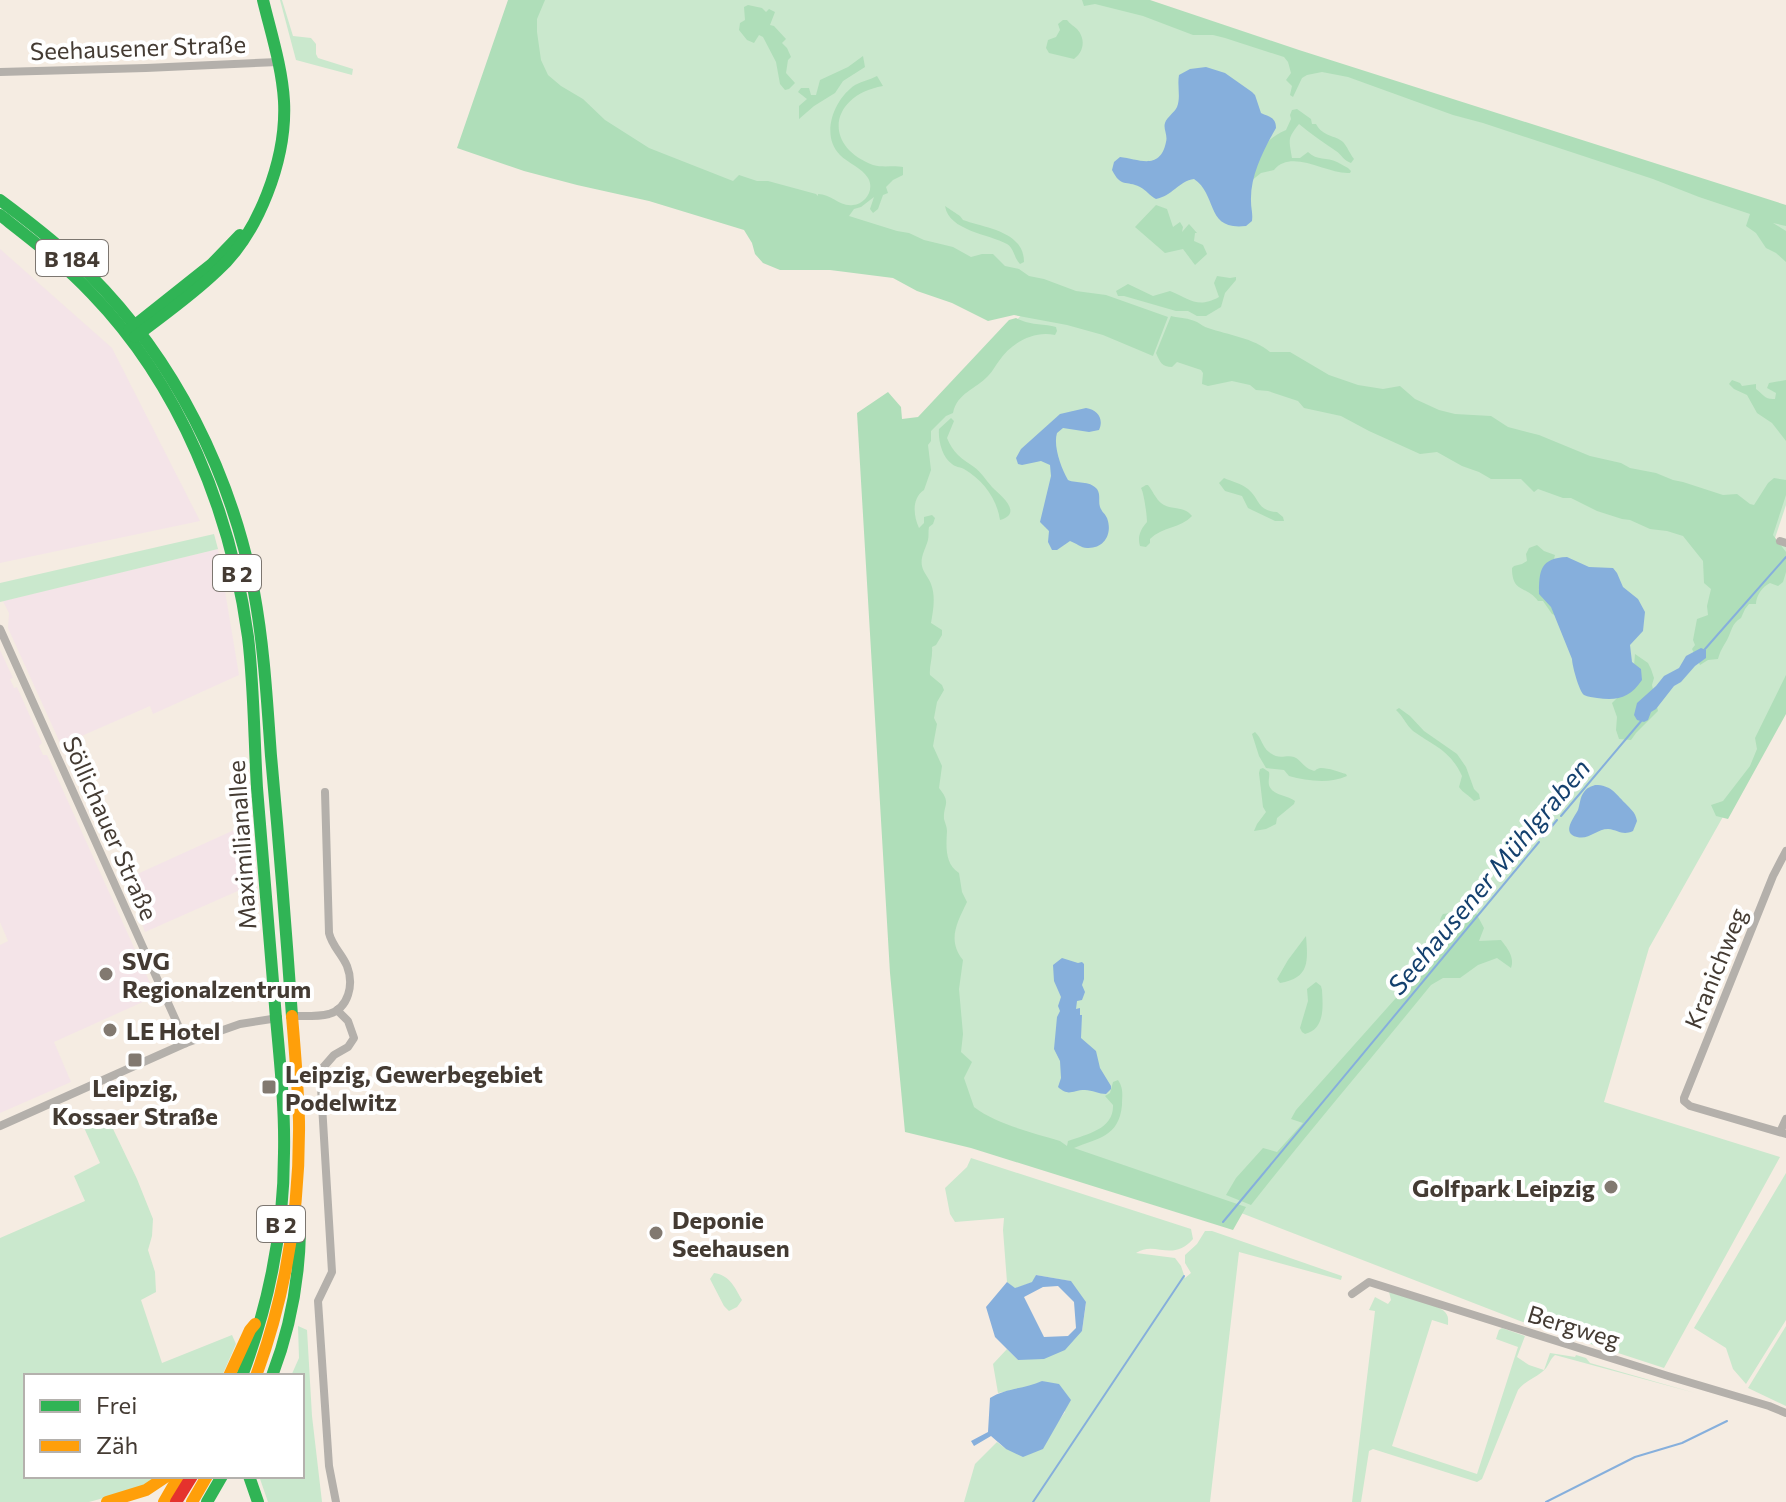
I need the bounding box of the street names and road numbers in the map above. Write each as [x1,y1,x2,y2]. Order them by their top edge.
street label: Seehausener Straße [30,29,246,65]
road number: B 184 [36,240,108,276]
road number: B 2 [213,555,261,591]
street label: Söllichauer Straße [57,732,165,924]
street label: Maximilianallee [221,759,261,931]
street label: Kranichweg [1678,903,1752,1033]
road number: B 2 [257,1206,305,1242]
street label: Bergweg [1524,1298,1624,1354]

